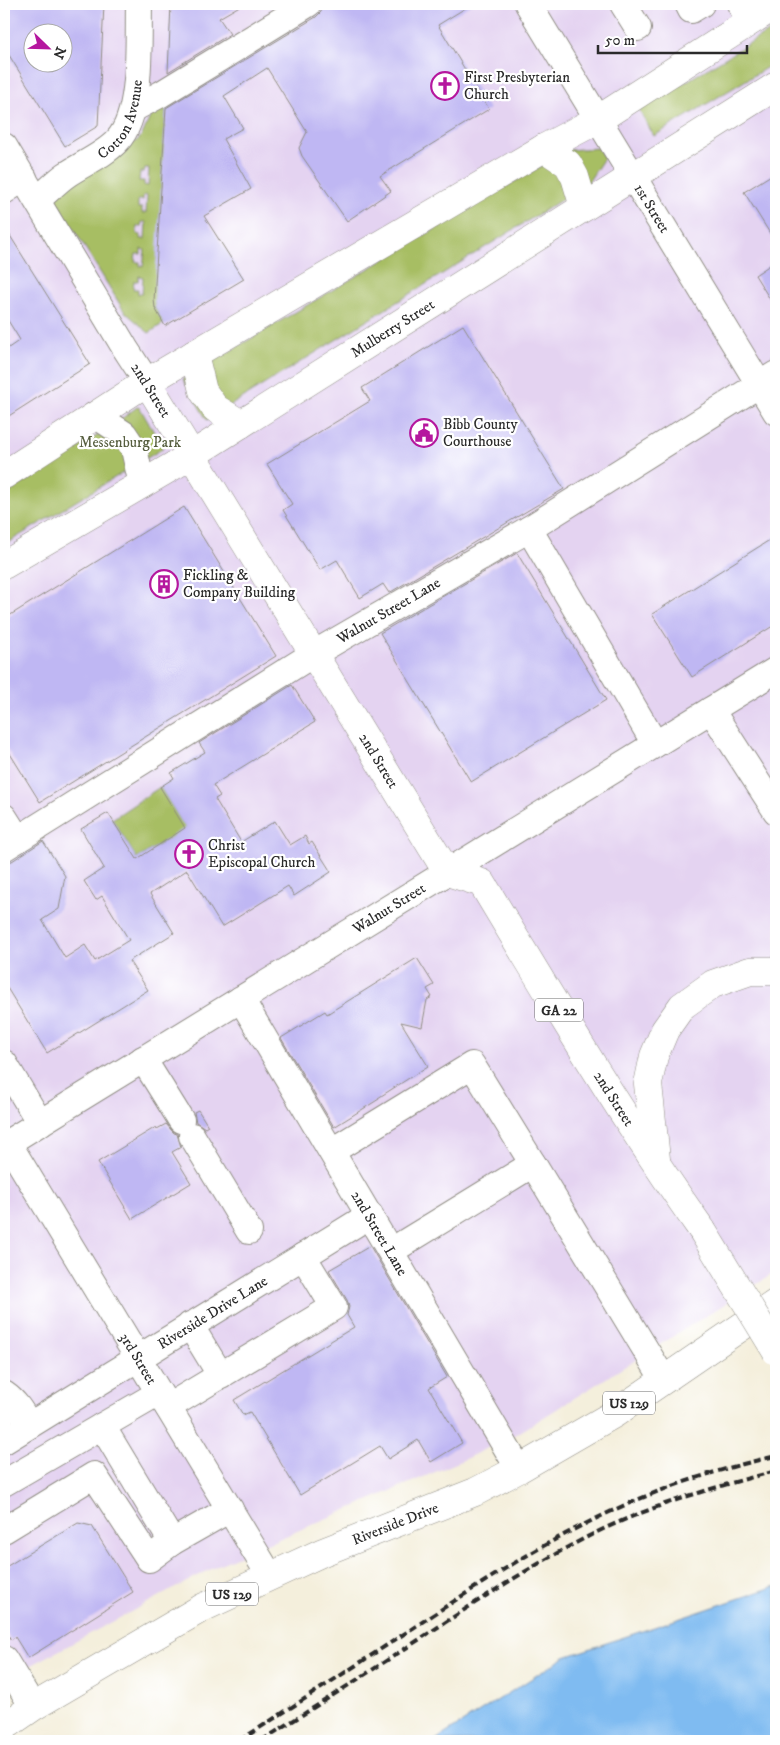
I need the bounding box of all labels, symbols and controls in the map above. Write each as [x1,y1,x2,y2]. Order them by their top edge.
north arrow [22,22,72,72]
scale bar [598,22,746,54]
text: 50 m [605,31,635,50]
text: N [48,44,70,62]
place label: First Presbyterian Church [464,68,570,104]
church icon: First Presbyterian Church [430,71,460,101]
street label: Cotton Avenue [94,79,147,164]
street label: 1st Street [630,180,674,237]
street label: Mulberry Street [347,295,438,362]
street label: 2nd Street [126,359,175,421]
place label: Bibb County Courthouse [443,415,519,451]
public building icon: Bibb County Courthouse [409,418,439,448]
park label: Messenburg Park [79,433,182,452]
place label: Fickling & Company Building [183,566,296,602]
building icon: Fickling & Company Building [149,569,179,599]
street label: Walnut Street Lane [333,573,444,649]
street label: 2nd Street [354,730,403,792]
place label: Christ Episcopal Church [208,836,315,872]
church icon: Christ Episcopal Church [174,839,204,869]
street label: Walnut Street [348,879,429,939]
road number: GA 22 [535,998,583,1022]
street label: 2nd Street [589,1068,638,1130]
street label: 2nd Street Lane [346,1187,412,1279]
street label: Riverside Drive Lane [154,1272,271,1354]
street label: 3rd Street [115,1329,161,1388]
road number: US 129 [603,1392,655,1415]
street label: Riverside Drive [349,1498,441,1550]
road number: US 129 [206,1582,258,1606]

